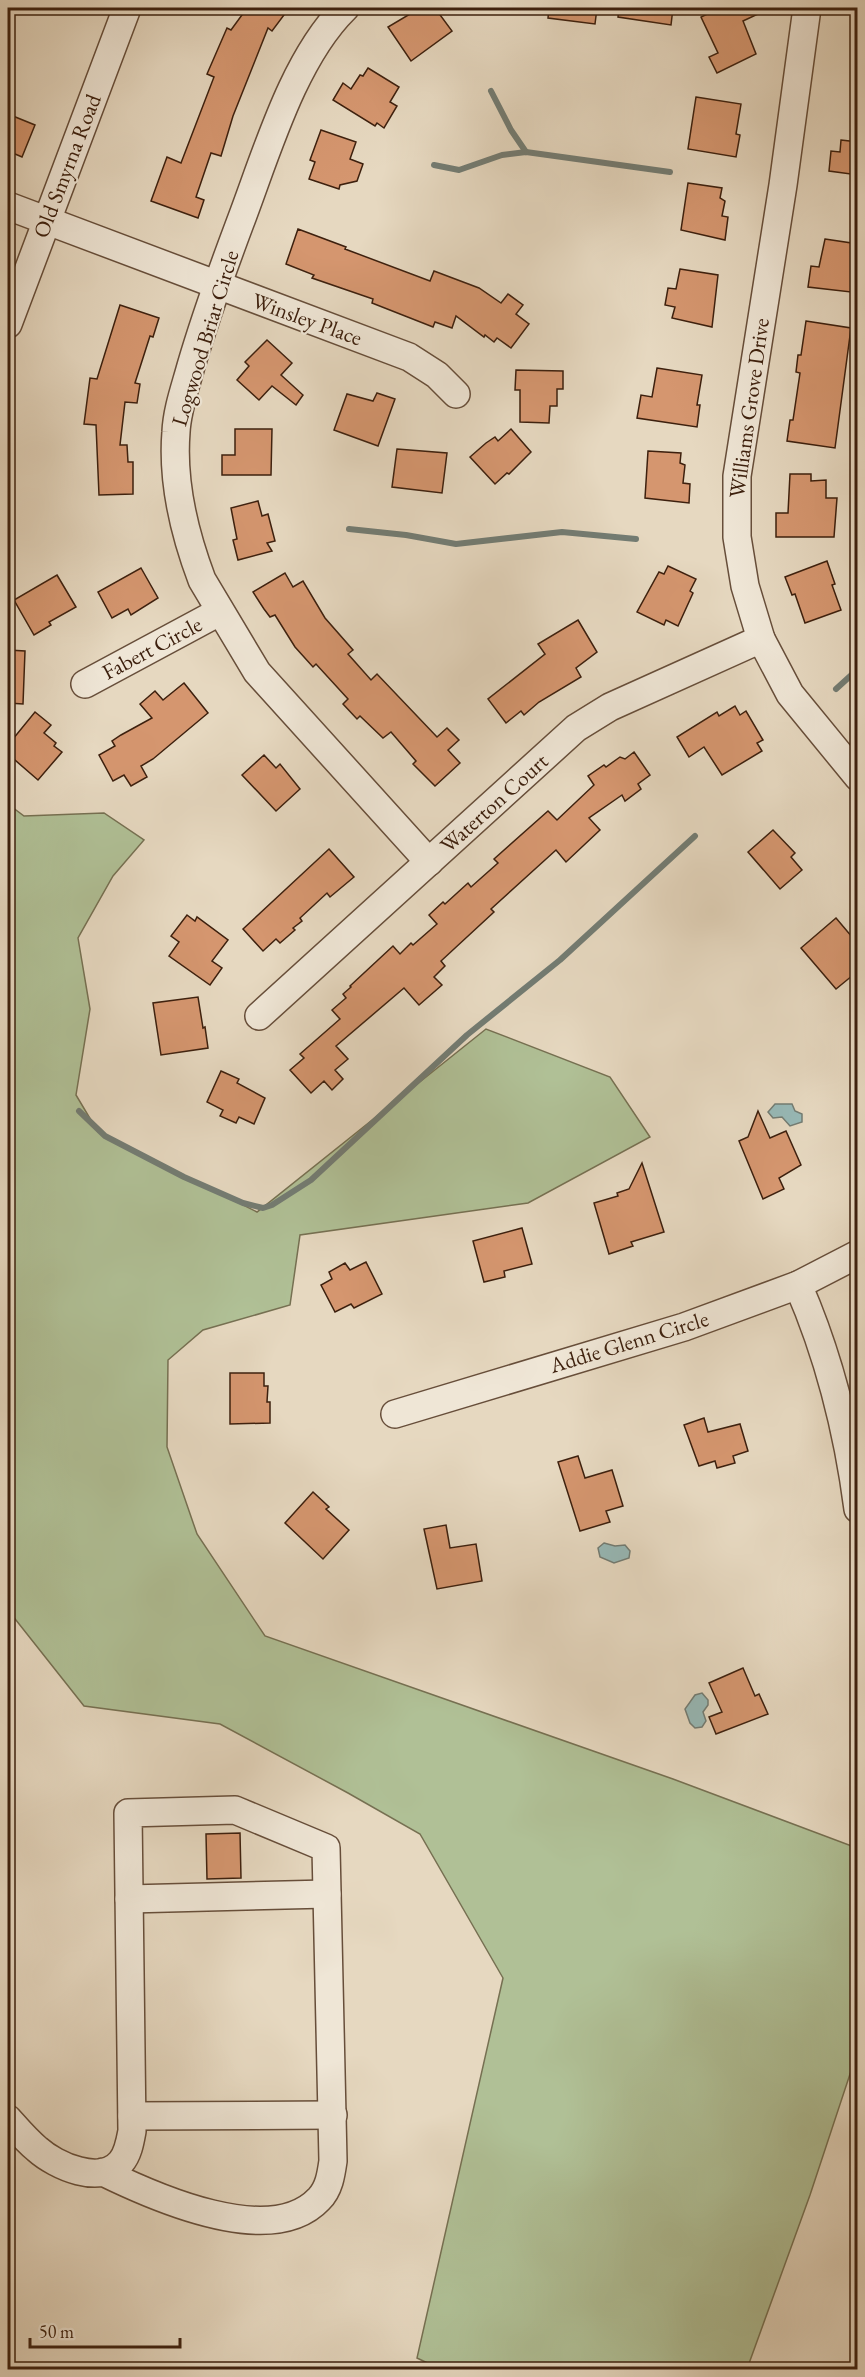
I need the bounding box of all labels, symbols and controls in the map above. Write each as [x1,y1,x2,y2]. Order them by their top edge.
street label: Old Smyrna Road [26,89,108,242]
street label: Logwood Briar Circle [164,246,246,430]
street label: Winsley Place [248,286,366,352]
street label: Williams Grove Drive [722,316,776,500]
street label: Fabert Circle [97,609,207,686]
street label: Waterton Court [434,747,554,859]
street label: Addie Glenn Circle [545,1304,712,1380]
scale bar [30,2311,180,2349]
text: 50 m [39,2320,74,2343]

